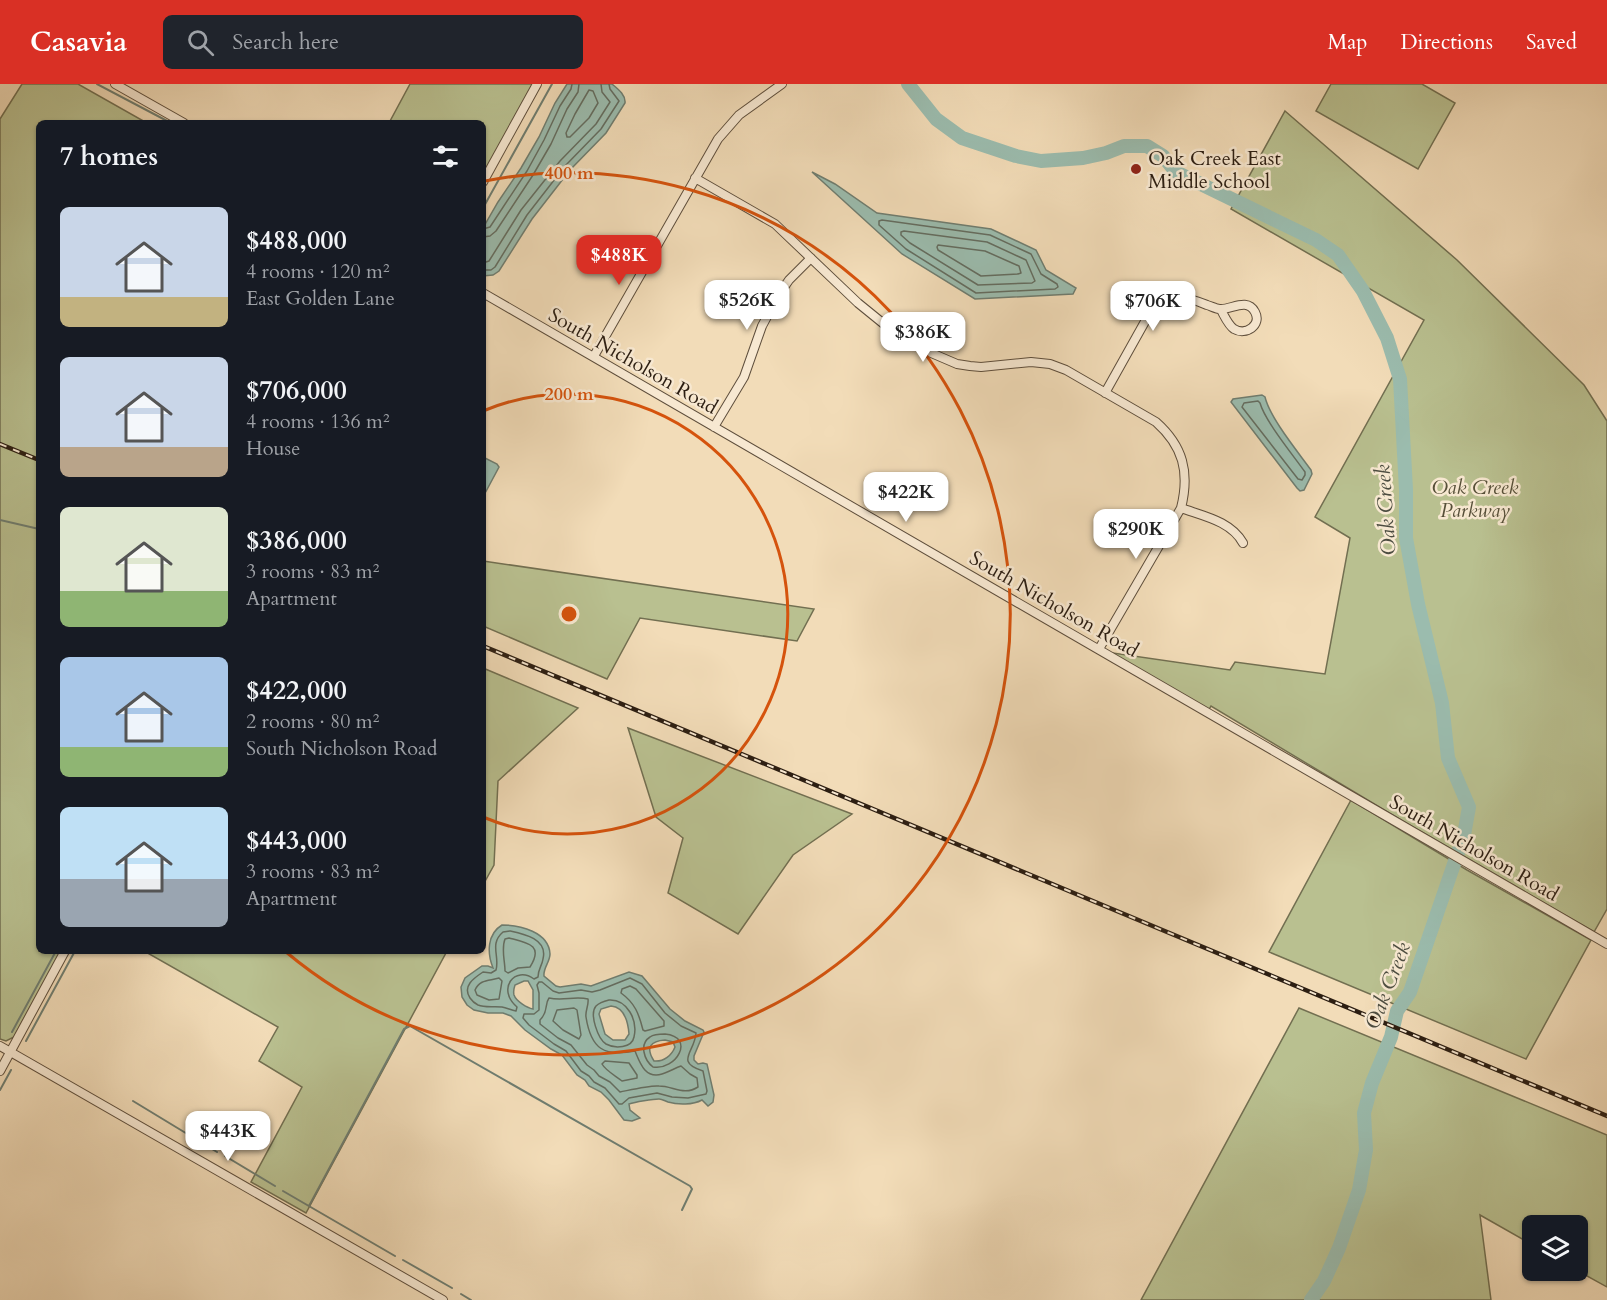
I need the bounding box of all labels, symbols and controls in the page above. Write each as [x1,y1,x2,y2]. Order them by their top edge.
search box [163,15,583,69]
text: Casavia [30,23,127,61]
icon: search [184,26,217,59]
text: Search here [232,27,339,57]
text: Map [1327,28,1367,57]
text: Directions [1400,28,1493,57]
text: Saved [1526,28,1577,57]
text: 7 homes [60,139,158,174]
icon: filters [429,140,462,173]
place label: Oak Creek East Middle School [1148,145,1282,195]
text: 400 m [544,161,594,186]
marker: Oak Creek East Middle School [1129,162,1143,176]
text: $488,000 [246,223,347,258]
icon: home [108,231,180,303]
pin: $488K [577,235,661,286]
text: $488K [590,241,648,268]
text: 4 rooms · 120 m² [246,258,390,285]
pin: $526K [705,280,789,331]
pin: $706K [1111,281,1195,332]
text: East Golden Lane [246,285,395,312]
text: $526K [718,286,776,313]
text: $706K [1124,287,1182,314]
street label: South Nicholson Road [543,301,723,421]
pin: $386K [881,312,965,363]
text: $386K [894,318,952,345]
text: $706,000 [246,373,347,408]
icon: home [108,381,180,453]
text: 200 m [544,382,594,407]
text: 4 rooms · 136 m² [246,408,390,435]
text: House [246,435,300,462]
water label: Oak Creek [1368,463,1404,556]
pin: $422K [864,472,948,523]
park label: Oak Creek Parkway [1432,474,1519,524]
text: $422K [877,478,935,505]
pin: $290K [1094,509,1178,560]
text: $290K [1107,515,1165,542]
text: $386,000 [246,523,347,558]
icon: home [108,531,180,603]
street label: South Nicholson Road [964,544,1144,664]
text: 3 rooms · 83 m² [246,558,379,585]
text: Apartment [246,585,337,612]
centre of rings [559,604,579,624]
text: $422,000 [246,673,347,708]
icon: home [108,681,180,753]
text: 2 rooms · 80 m² [246,708,379,735]
text: South Nicholson Road [246,735,437,762]
street label: South Nicholson Road [1384,788,1564,908]
text: $443,000 [246,823,347,858]
icon: home [108,831,180,903]
text: 3 rooms · 83 m² [246,858,379,885]
text: Apartment [246,885,337,912]
water label: Oak Creek [1358,938,1418,1034]
pin: $443K [186,1111,270,1162]
text: $443K [199,1117,257,1144]
map controls [1522,1215,1588,1281]
button: layers [1522,1215,1588,1281]

